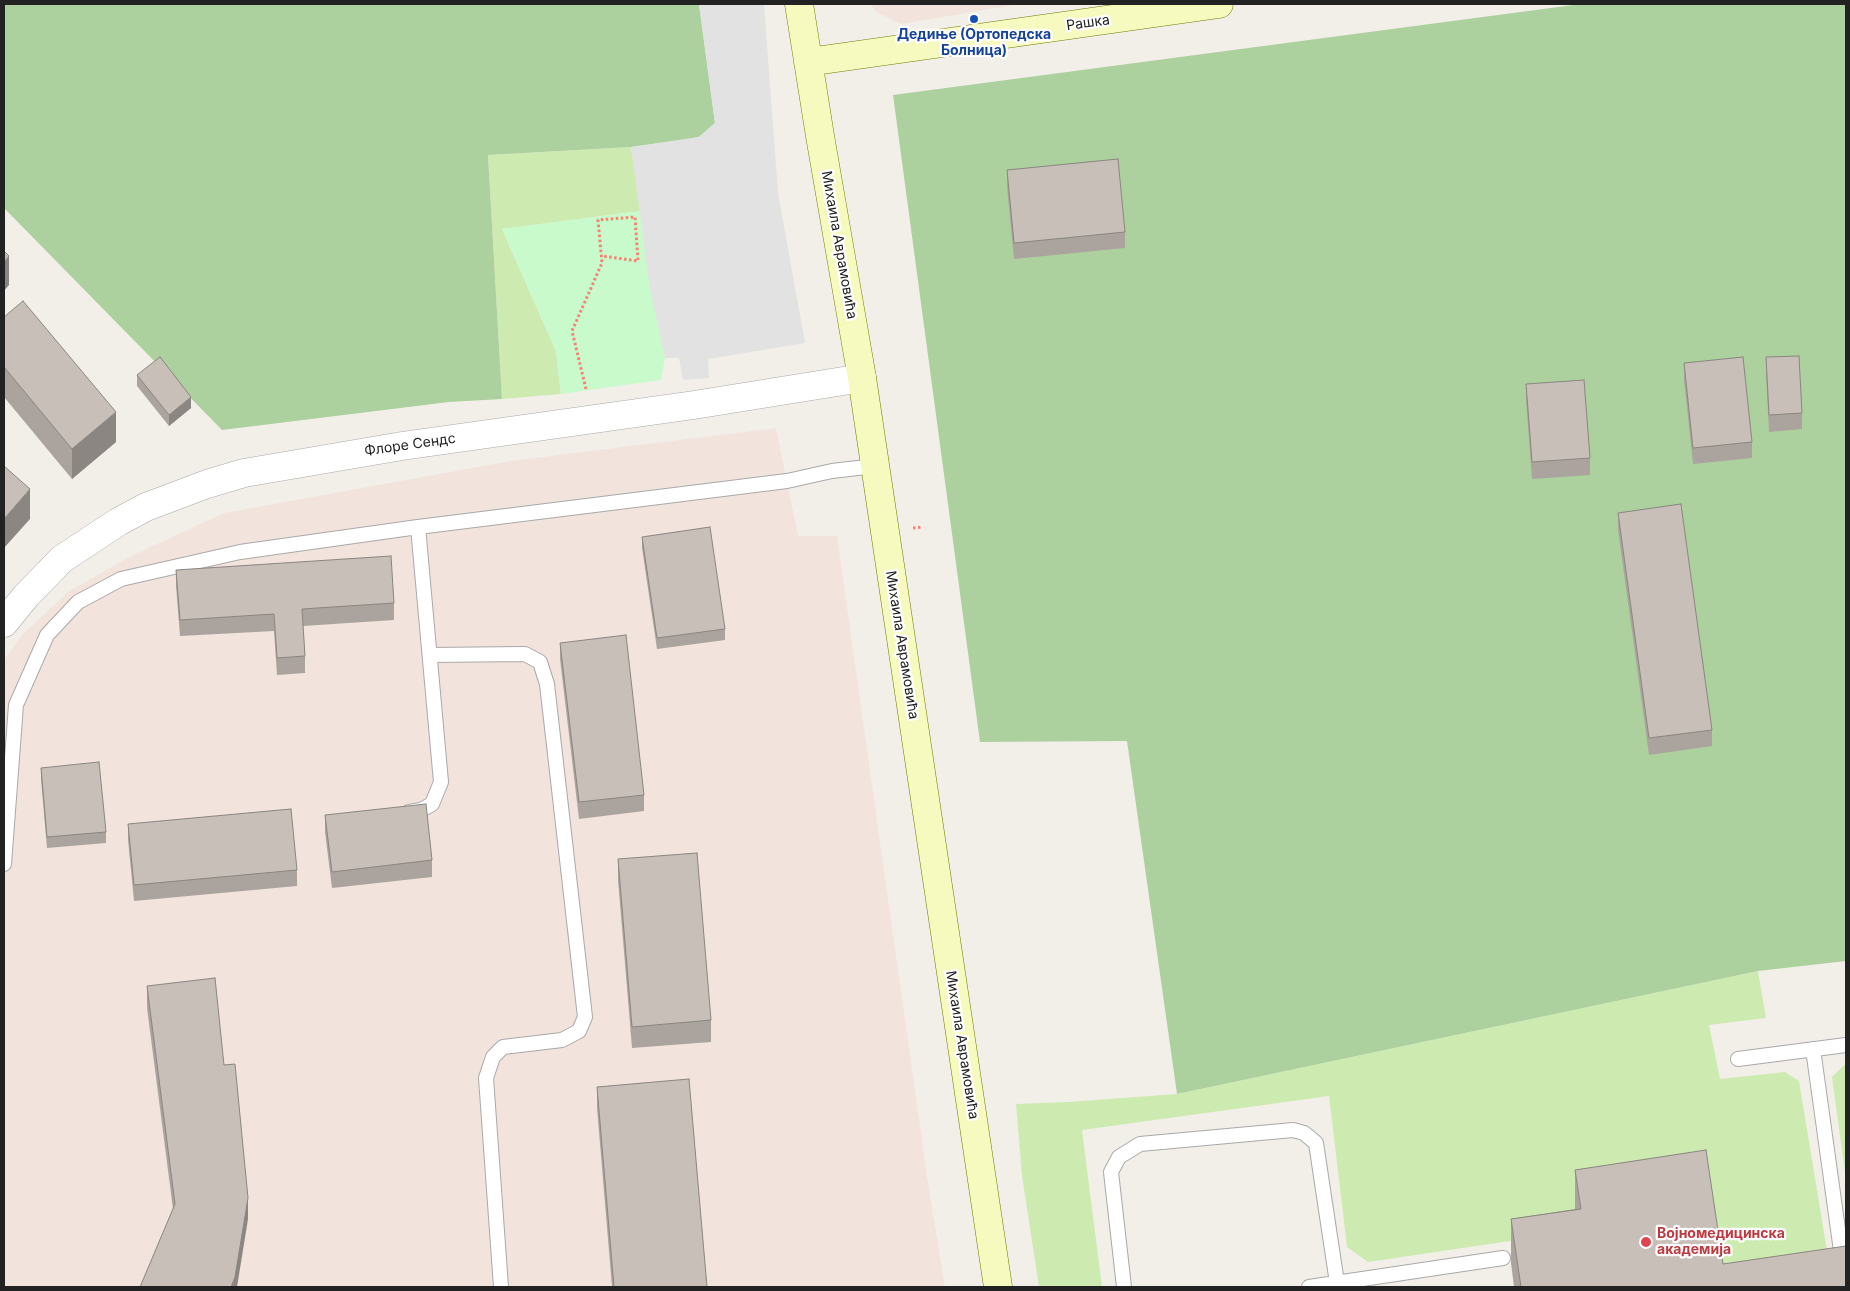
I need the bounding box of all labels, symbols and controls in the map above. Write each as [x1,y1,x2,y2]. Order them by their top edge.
street label: Рашка [1065,12,1111,34]
marker: Дедиње (Ортопедска Болница) [968,13,980,25]
place label: Дедиње (Ортопедска Болница) [897,27,1051,59]
street label: Михаила Аврамовића [818,170,860,320]
street label: Флоре Сендс [363,430,457,460]
street label: Михаила Аврамовића [882,570,922,720]
street label: Михаила Аврамовића [942,970,982,1120]
place label: Војномедицинска академија [1657,1226,1785,1258]
marker: Војномедицинска академија [1639,1235,1653,1249]

